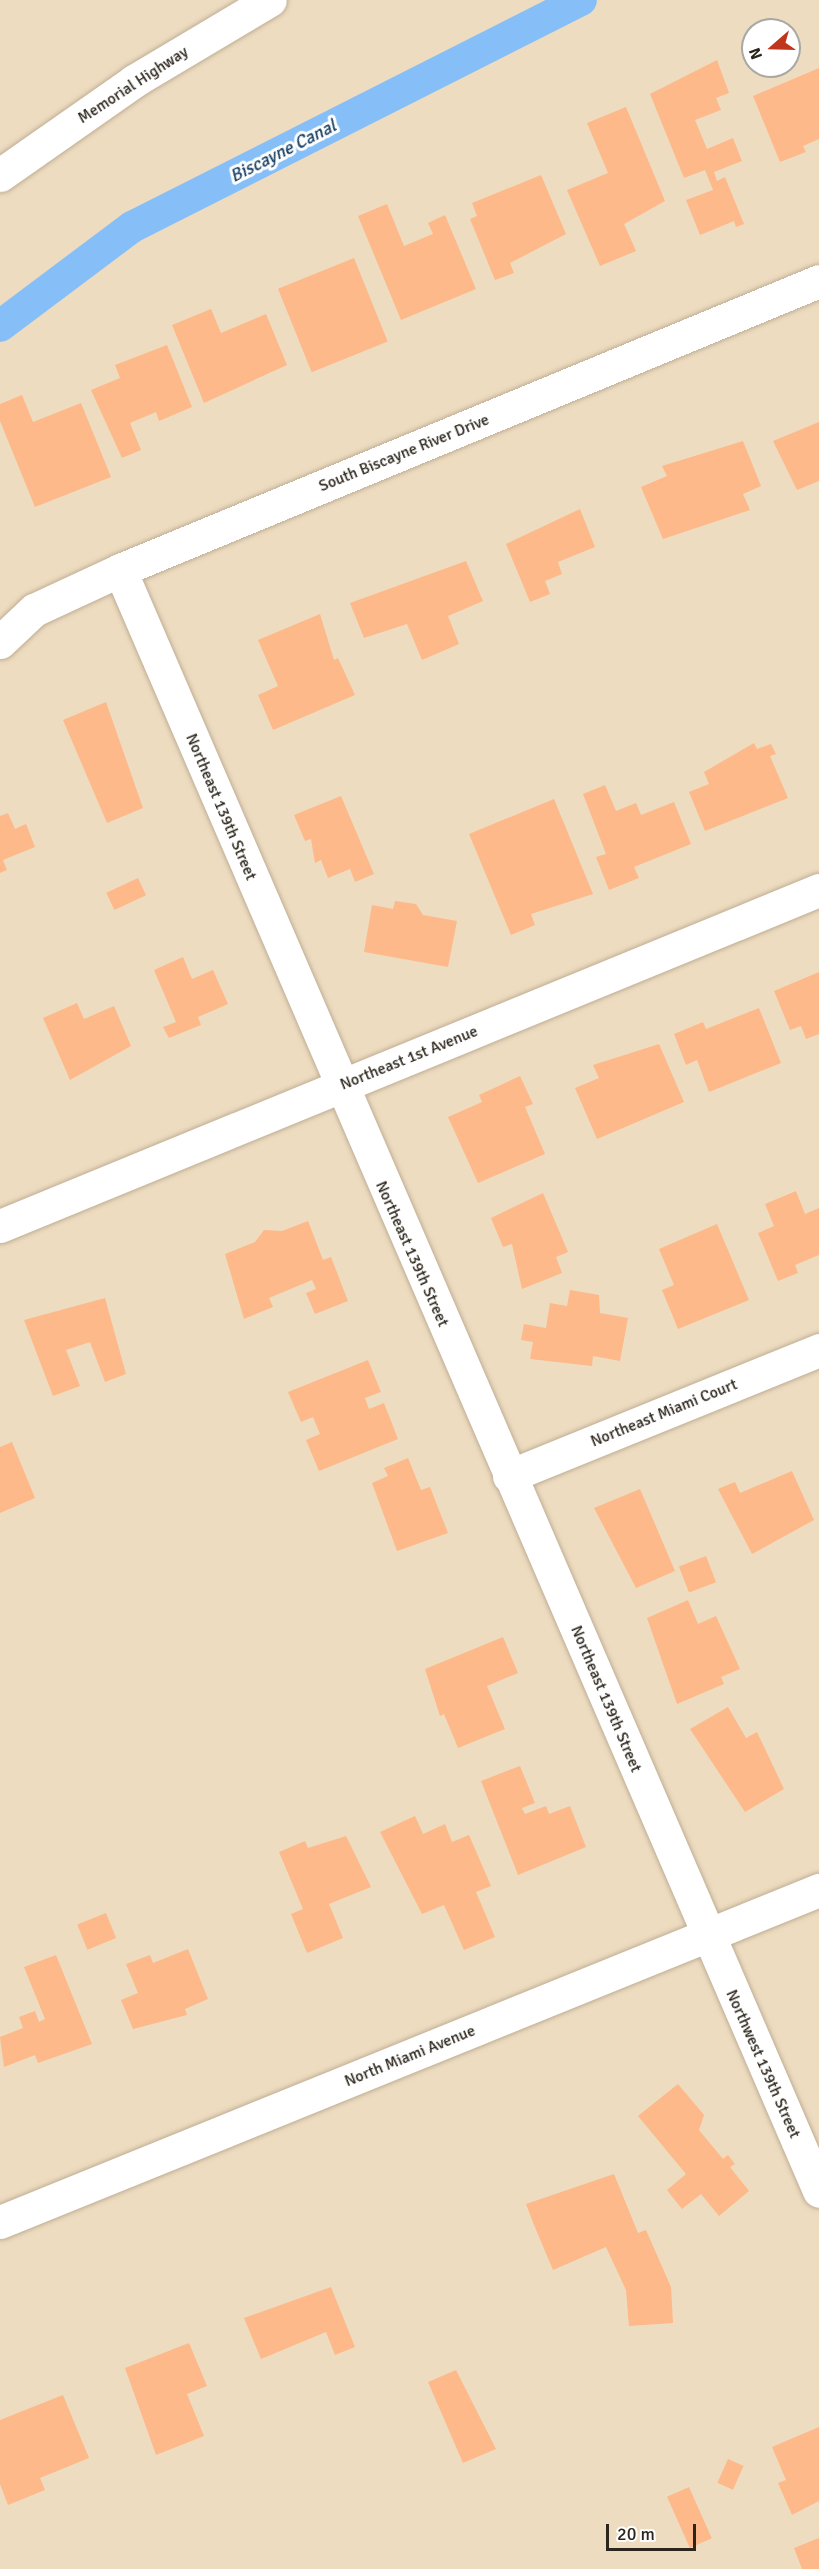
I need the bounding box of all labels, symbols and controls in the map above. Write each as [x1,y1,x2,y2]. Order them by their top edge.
north arrow [741,18,801,78]
street label: Memorial Highway [74,42,192,128]
text: N [745,45,767,62]
water label: Biscayne Canal [226,115,340,187]
street label: South Biscayne River Drive [316,410,492,496]
street label: Northeast 139th Street [181,731,261,883]
street label: Northeast 1st Avenue [337,1022,481,1094]
street label: Northeast 139th Street [371,1178,453,1330]
street label: Northeast Miami Court [588,1375,740,1451]
street label: Northeast 139th Street [566,1623,646,1775]
street label: Northwest 139th Street [722,1987,804,2141]
street label: North Miami Avenue [342,2021,478,2091]
scale bar [609,2512,699,2550]
text: 20 m [617,2523,655,2545]

